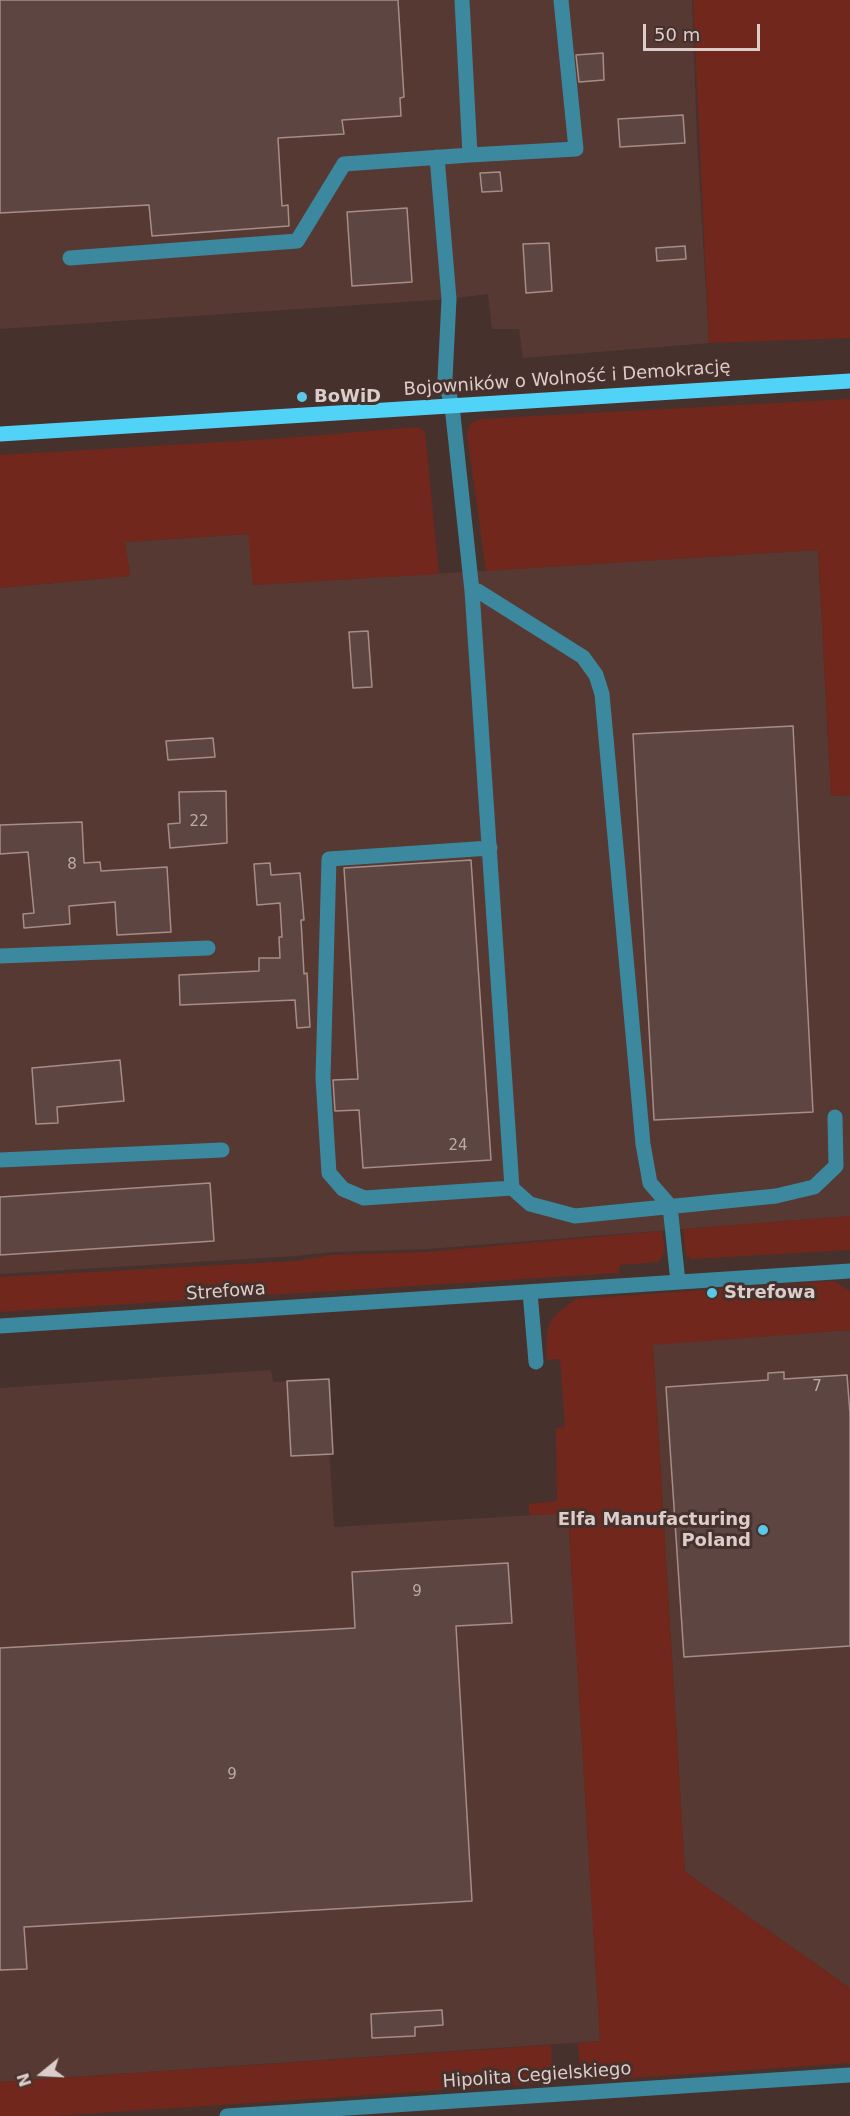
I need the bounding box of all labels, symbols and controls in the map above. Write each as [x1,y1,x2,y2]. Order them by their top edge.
scale bar [646,12,763,50]
text: 50 m [654,24,700,45]
street label: Bojowników o Wolność i Demokrację [403,357,731,401]
place label: BoWiD [314,386,381,408]
marker: BoWiD [295,390,309,404]
house number: 22 [189,813,209,831]
house number: 8 [67,856,77,874]
house number: 24 [448,1137,468,1155]
street label: Strefowa [186,1278,266,1306]
place label: Strefowa [724,1282,816,1304]
marker: Strefowa [705,1286,719,1300]
house number: 7 [812,1378,822,1396]
place label: Elfa Manufacturing Poland [558,1509,751,1552]
marker: Elfa Manufacturing Poland [756,1523,770,1537]
house number: 9 [412,1583,422,1601]
house number: 9 [227,1766,237,1784]
north arrow [12,2044,72,2104]
street label: Hipolita Cegielskiego [442,2059,632,2093]
text: N [13,2070,36,2089]

